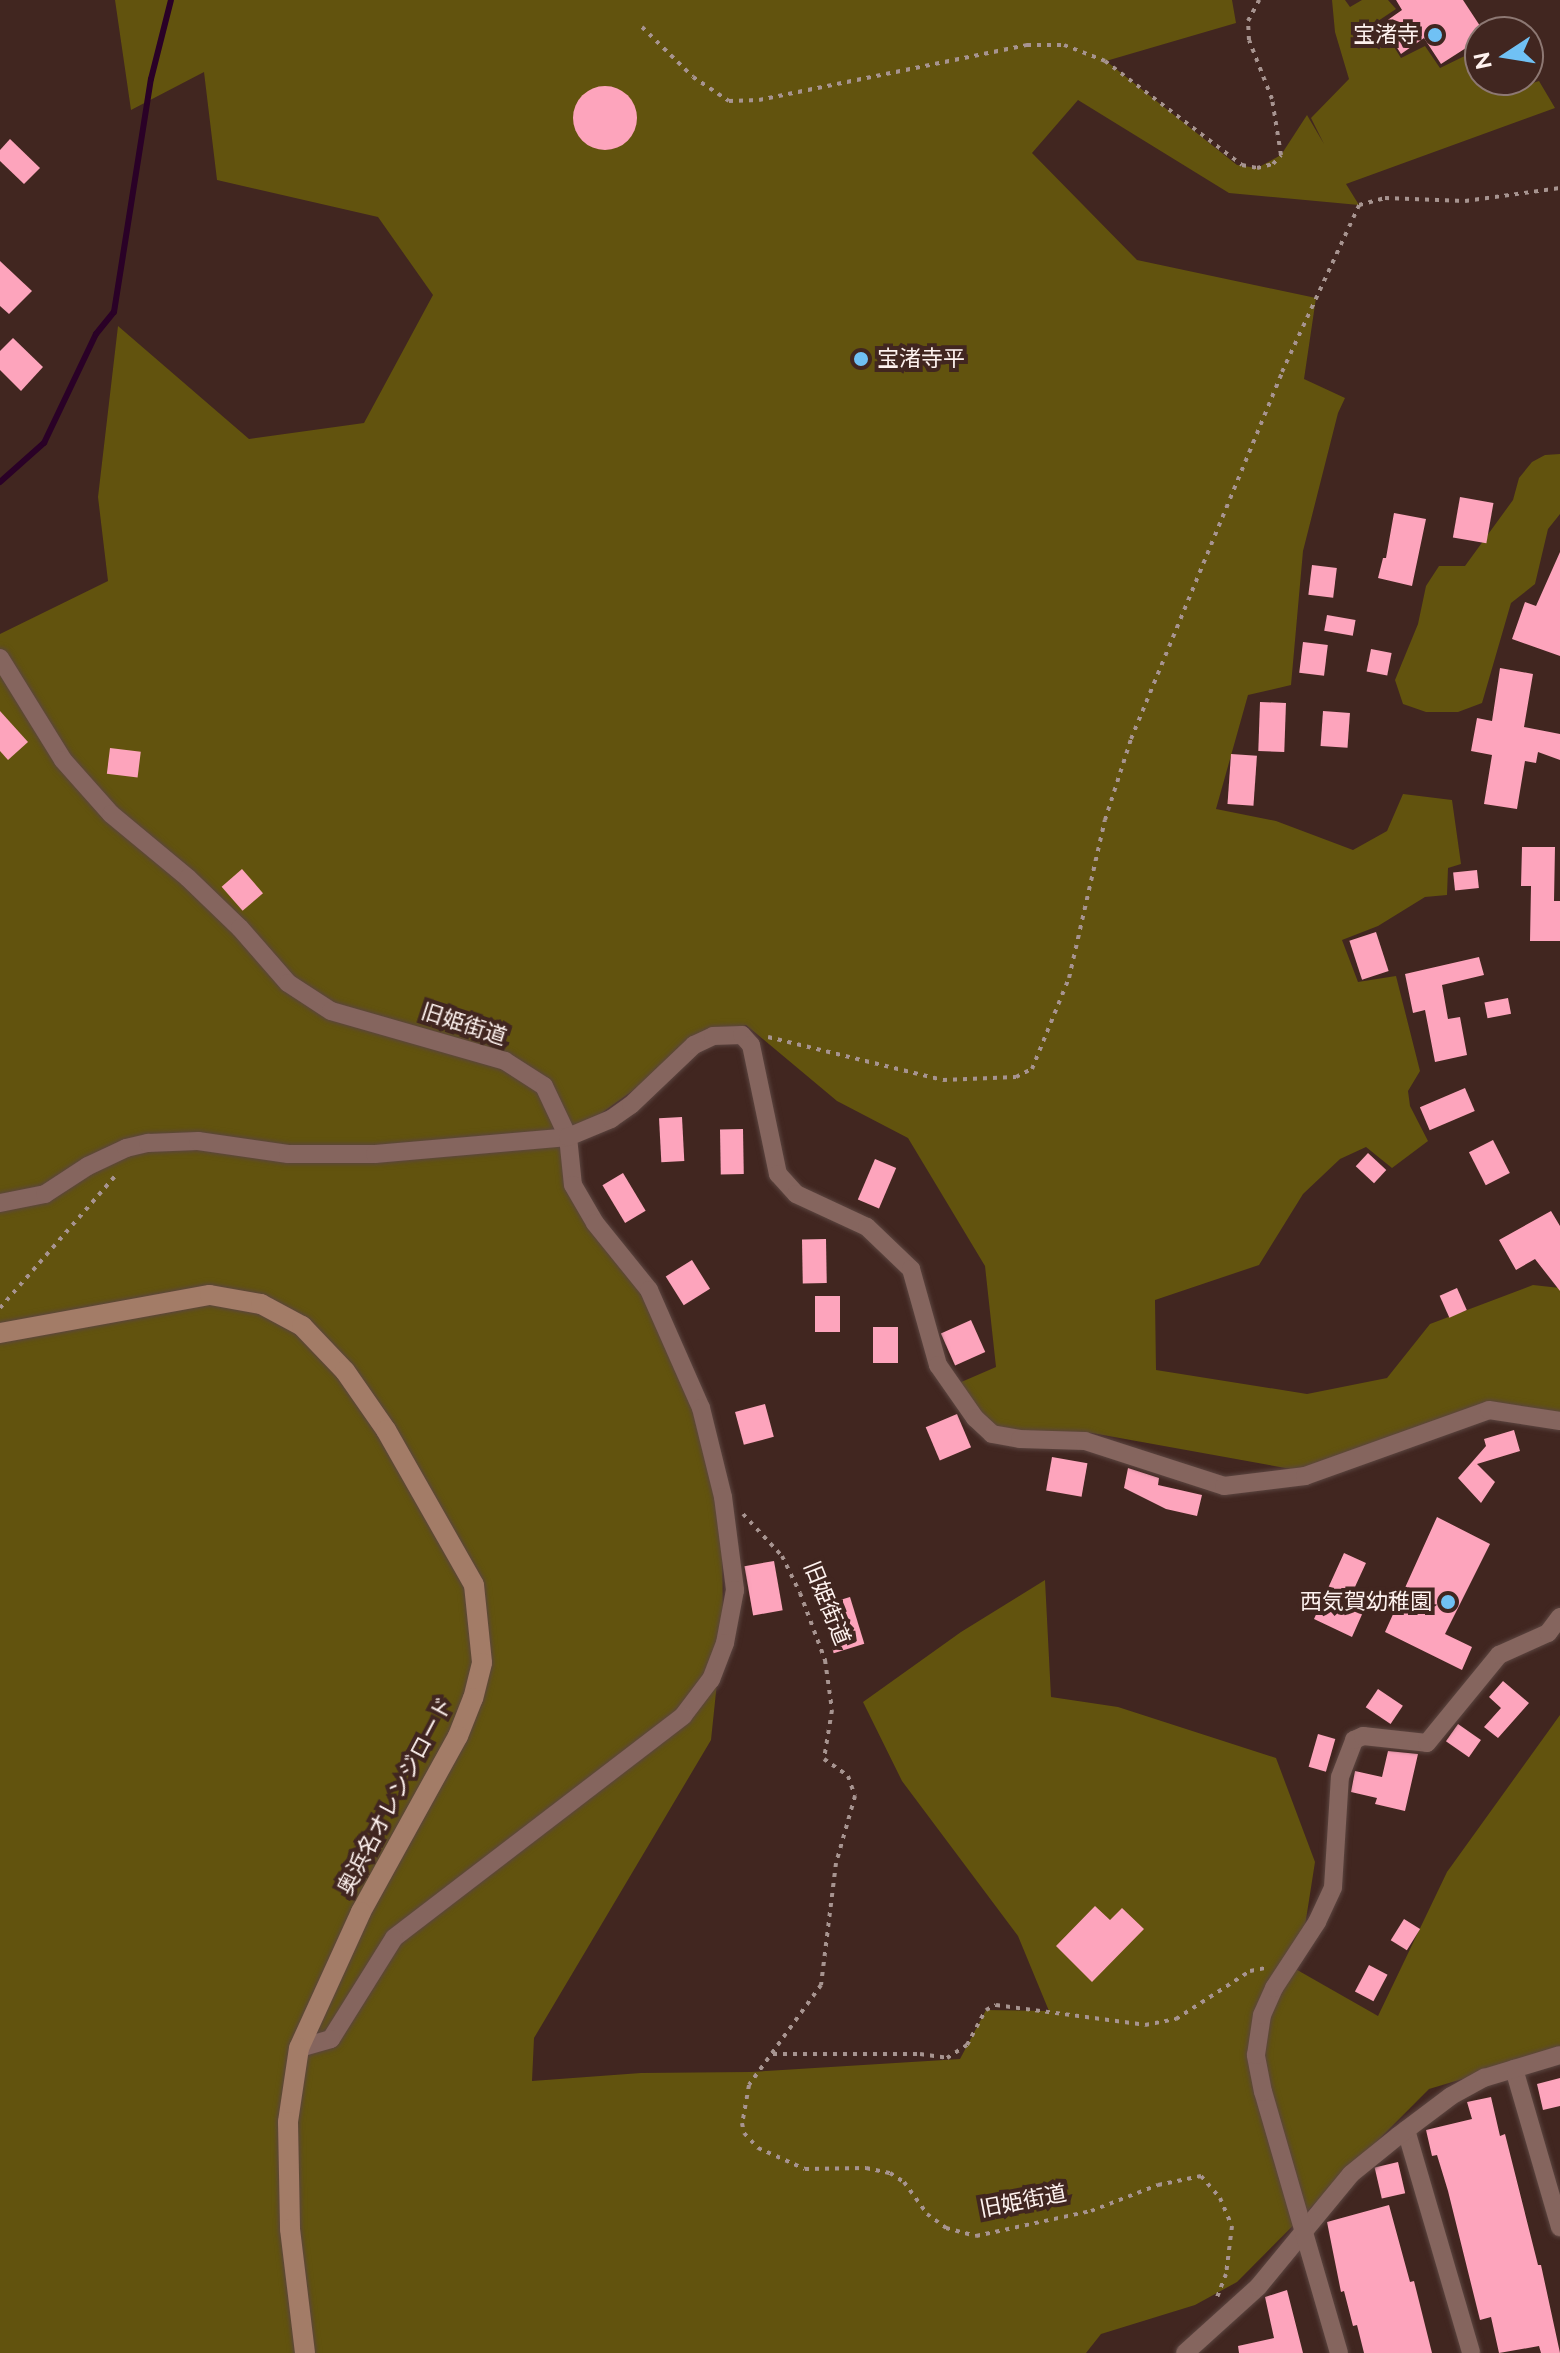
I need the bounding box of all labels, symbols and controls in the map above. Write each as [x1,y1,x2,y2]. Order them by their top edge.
north arrow [1464,16,1544,96]
place label: 宝渚寺 [1353,22,1419,48]
marker: 宝渚寺 [1426,26,1444,44]
text: N [1468,50,1497,71]
place label: 宝渚寺平 [877,346,965,372]
marker: 宝渚寺平 [852,350,870,368]
street label: 旧姫街道 [418,998,510,1050]
street label: 旧姫街道 [798,1557,856,1649]
place label: 西気賀幼稚園 [1300,1589,1432,1615]
marker: 西気賀幼稚園 [1439,1593,1457,1611]
street label: 奥浜名オレンジロード [332,1693,458,1899]
street label: 旧姫街道 [977,2180,1069,2222]

